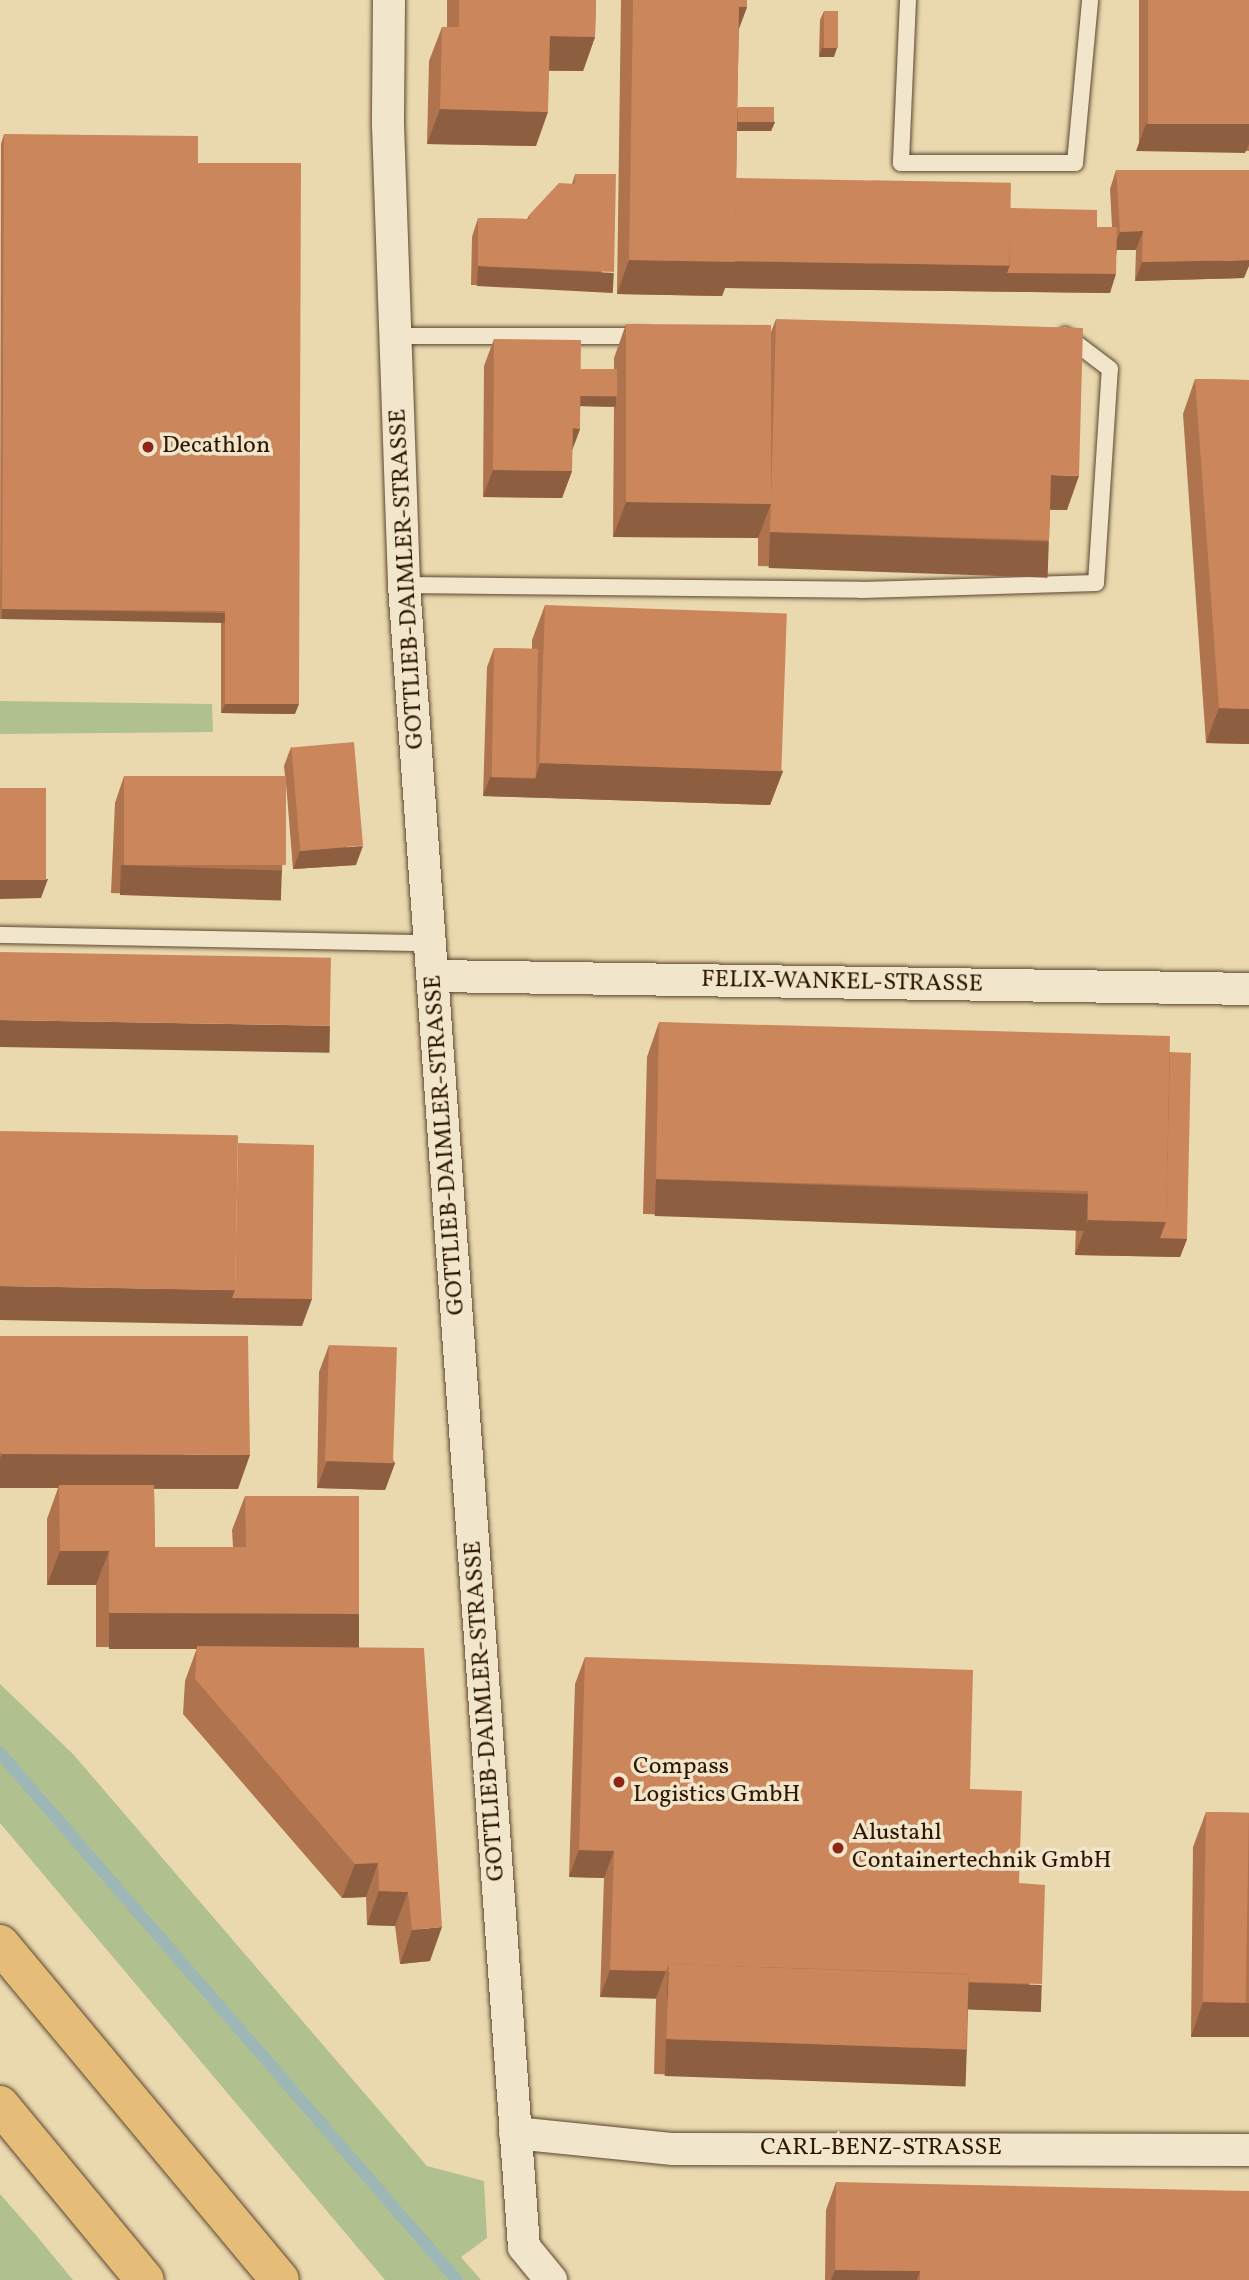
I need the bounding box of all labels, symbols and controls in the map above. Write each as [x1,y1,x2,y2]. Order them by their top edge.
street label: GOTTLIEB-DAIMLER-STRASSE [385,408,431,750]
place label: Decathlon [162,433,270,461]
marker: Decathlon [140,439,156,455]
street label: FELIX-WANKEL-STRASSE [701,966,983,1000]
street label: GOTTLIEB-DAIMLER-STRASSE [420,974,472,1316]
street label: GOTTLIEB-DAIMLER-STRASSE [460,1540,512,1882]
place label: Compass Logistics GmbH [633,1754,800,1810]
marker: Compass Logistics GmbH [611,1774,627,1790]
place label: Alustahl Containertechnik GmbH [852,1820,1112,1876]
marker: Alustahl Containertechnik GmbH [830,1840,846,1856]
street label: CARL-BENZ-STRASSE [760,2135,1002,2163]

